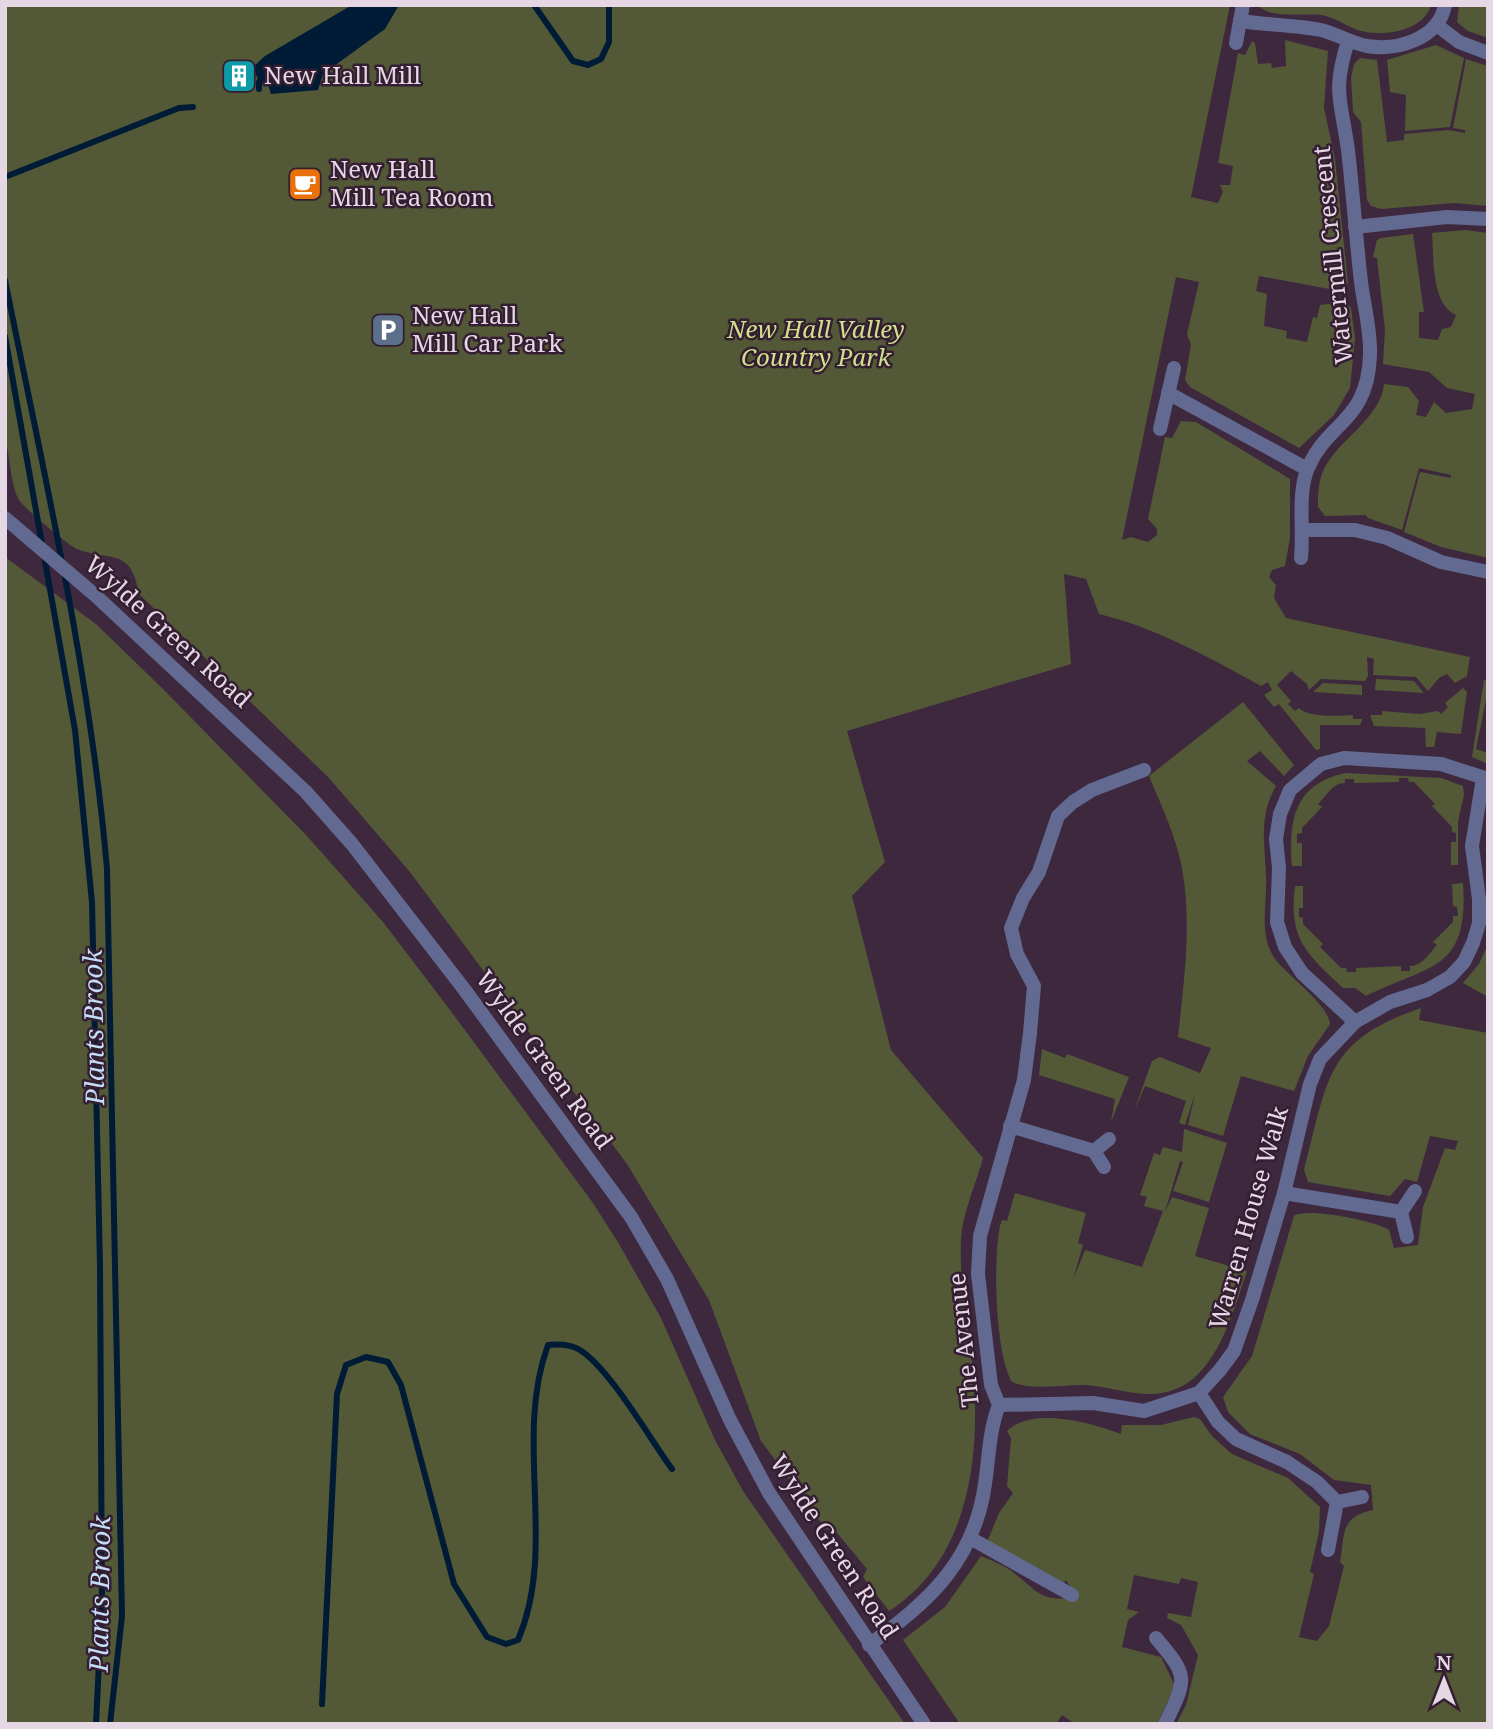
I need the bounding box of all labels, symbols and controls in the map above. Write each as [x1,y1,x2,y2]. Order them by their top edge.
building icon: New Hall Mill [220,57,258,95]
place label: New Hall Mill [264,58,421,91]
street label: Watermill Crescent [1304,144,1359,366]
place label: New Hall Mill Tea Room [330,152,494,213]
cafe icon: New Hall Mill Tea Room [286,165,324,203]
place label: New Hall Mill Car Park [412,298,563,359]
parking icon: New Hall Mill Car Park [369,311,407,349]
park label: New Hall Valley Country Park [726,312,905,373]
street label: Wylde Green Road [79,547,260,715]
water label: Plants Brook [74,947,112,1106]
street label: Wylde Green Road [469,963,621,1155]
street label: Warren House Walk [1200,1101,1295,1333]
street label: The Avenue [939,1271,986,1409]
street label: Wylde Green Road [763,1448,907,1645]
water label: Plants Brook [80,1514,118,1673]
north arrow [1409,1645,1479,1715]
text: N [1437,1650,1452,1676]

